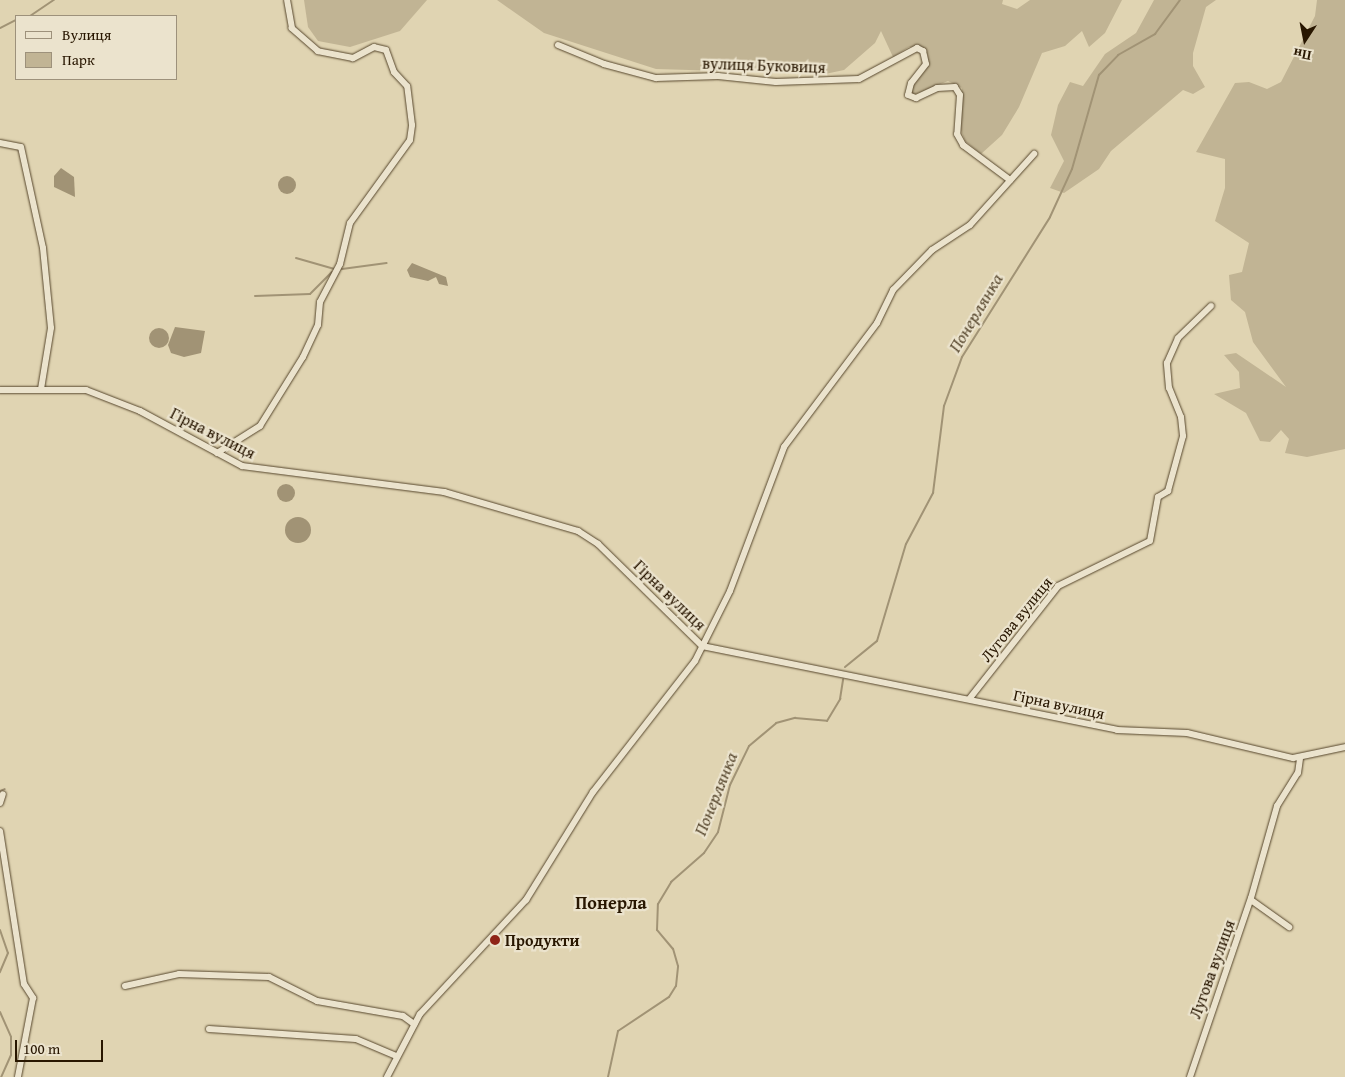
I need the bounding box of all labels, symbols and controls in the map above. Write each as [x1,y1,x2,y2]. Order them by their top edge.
legend [15,15,178,80]
north arrow [1280,15,1330,65]
text: Вулиця [62,24,111,45]
text: Пн [1291,43,1313,66]
text: Парк [62,49,95,70]
street label: вулиця Буковиця [702,53,826,77]
water label: Понерлянка [944,270,1008,356]
street label: Гірна вулиця [167,403,259,463]
street label: Гірна вулиця [630,556,710,634]
street label: Лугова вулиця [976,573,1056,665]
street label: Гірна вулиця [1012,685,1106,723]
water label: Понерлянка [690,749,742,839]
district label: Понерла [575,892,647,914]
street label: Лугова вулиця [1185,917,1239,1021]
place label: Продукти [505,930,579,950]
marker: Продукти [489,934,501,946]
scale bar [18,1030,105,1062]
text: 100 m [23,1038,60,1059]

